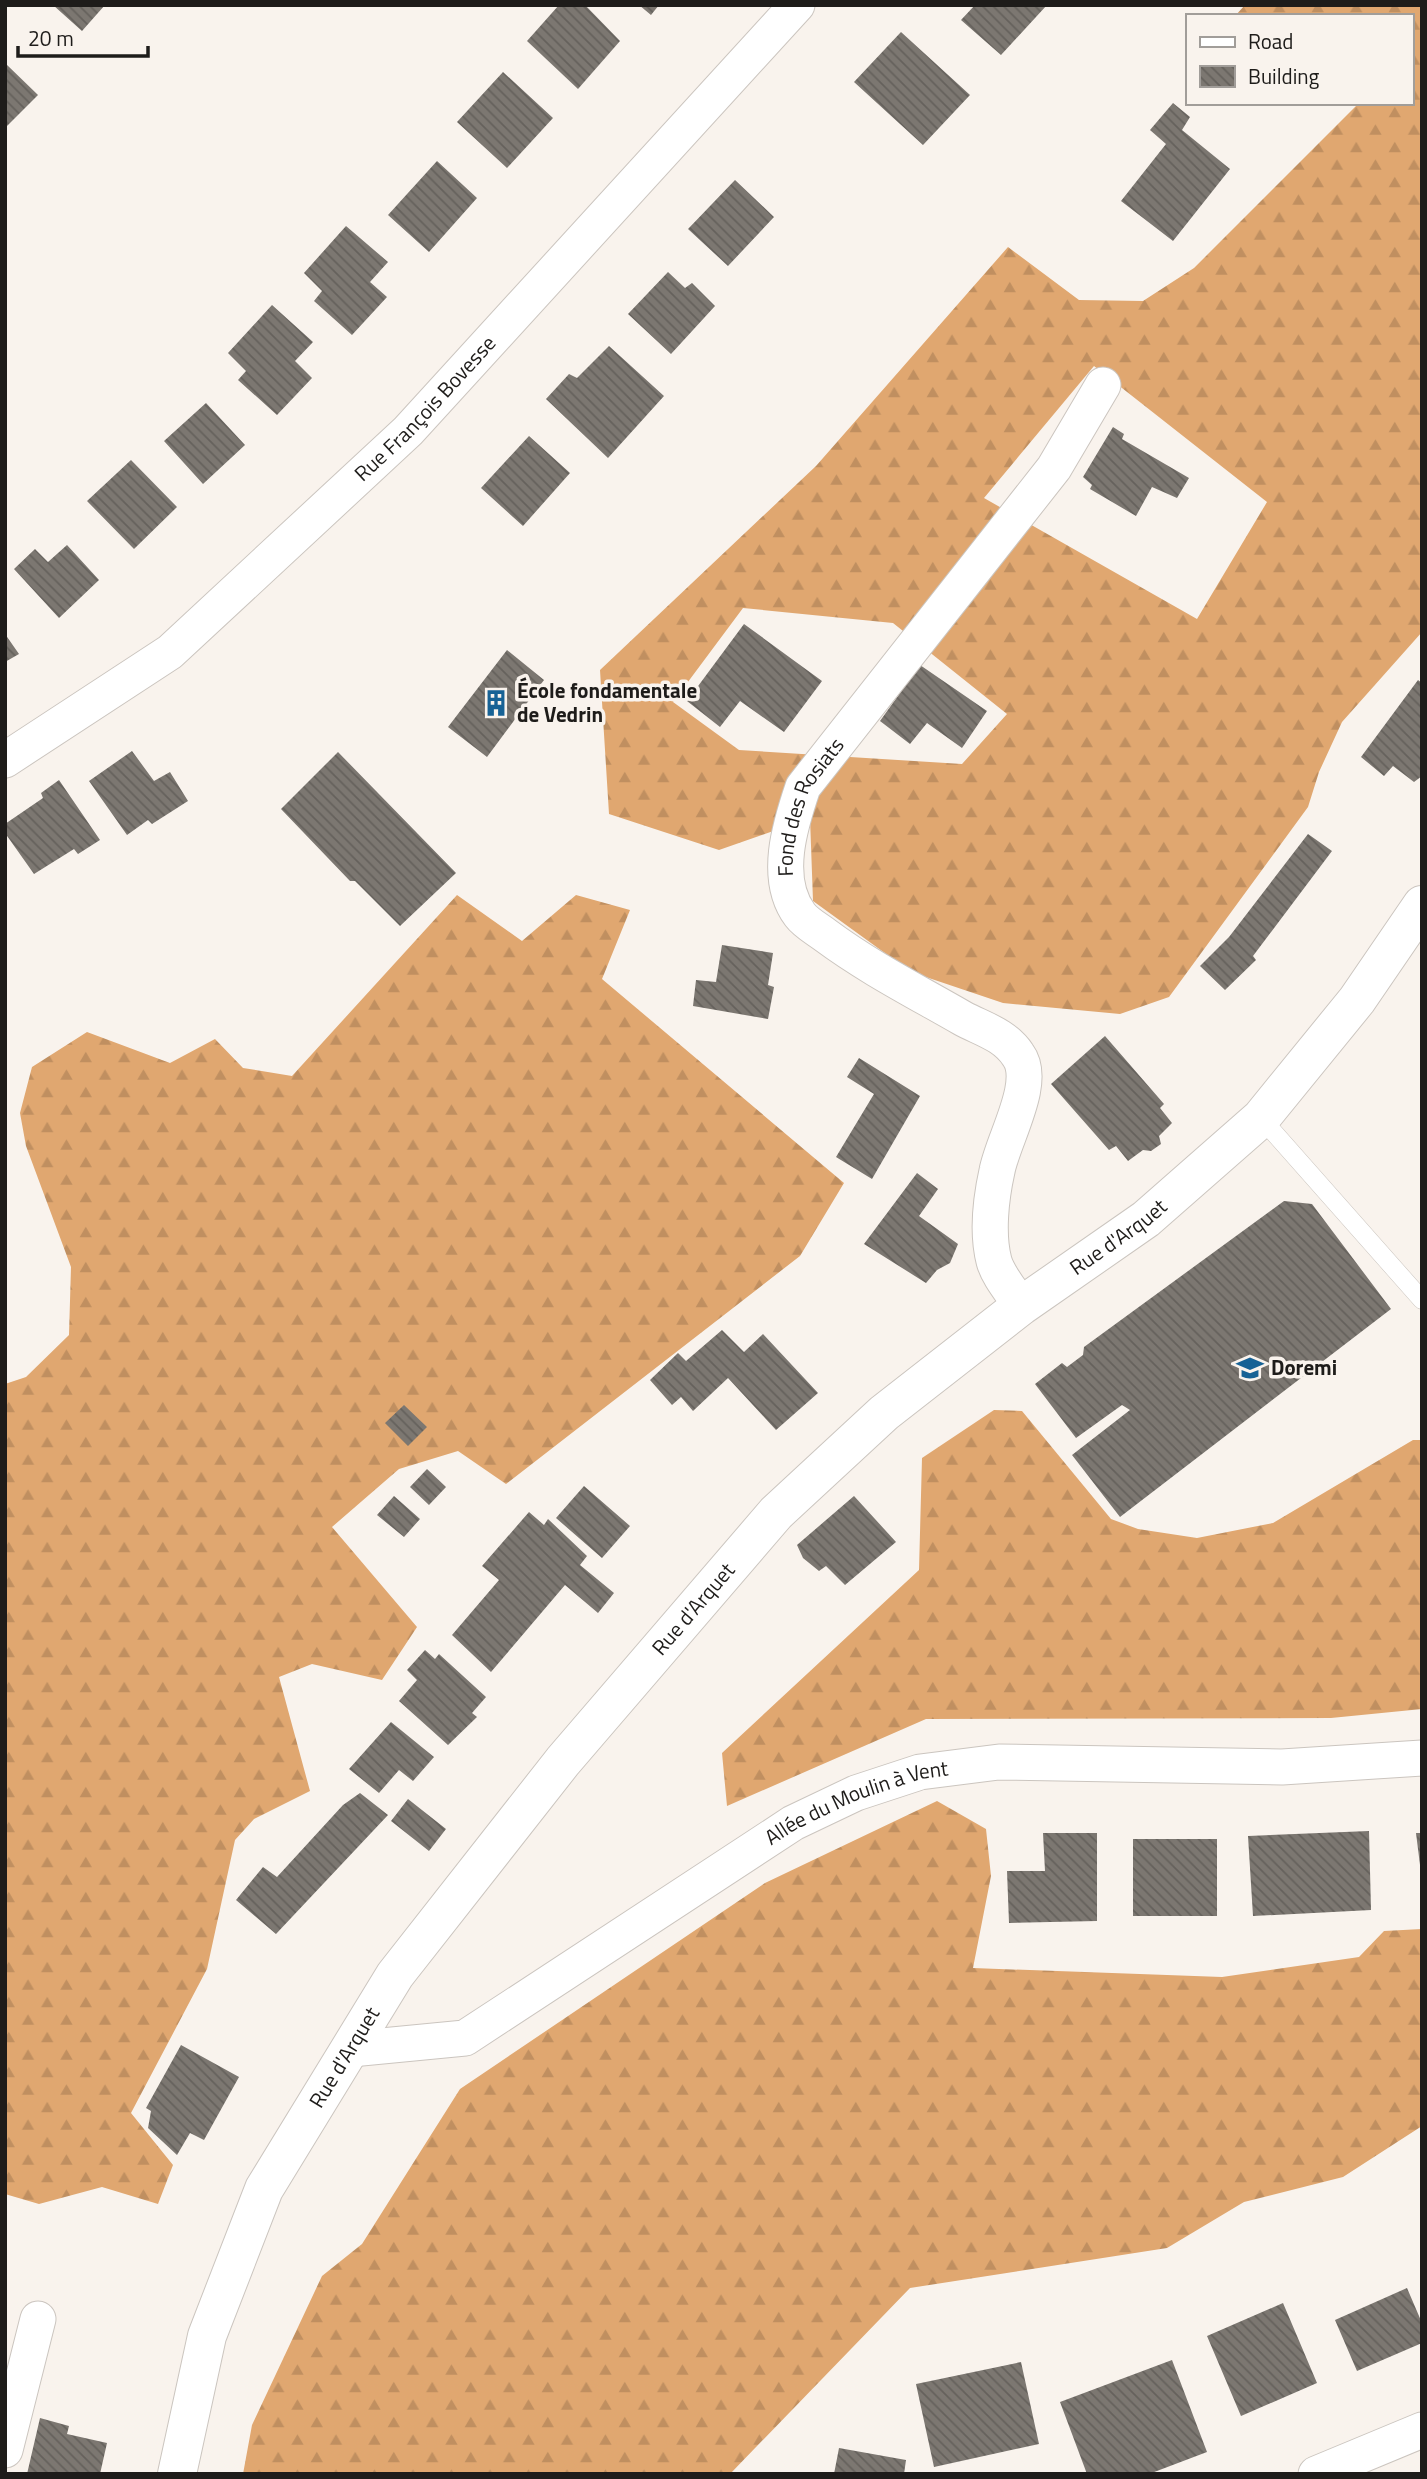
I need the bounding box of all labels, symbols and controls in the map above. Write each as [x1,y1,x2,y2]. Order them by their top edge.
scale bar [18,14,147,58]
legend [1186,14,1413,105]
text: 20 m [28,22,74,54]
text: Road [1248,25,1293,57]
text: Building [1248,60,1320,92]
street label: Rue François Bovesse [346,328,503,488]
place label: École fondamentale de Vedrin [517,674,697,730]
building icon: École fondamentale de Vedrin [481,688,511,718]
street label: Fond des Rosiats [769,730,851,877]
street label: Rue d'Arquet [1063,1190,1174,1283]
place label: Doremi [1271,1351,1337,1383]
school or university icon: Doremi [1235,1353,1265,1383]
street label: Rue d'Arquet [644,1555,742,1662]
street label: Allée du Moulin à Vent [758,1752,950,1852]
street label: Rue d'Arquet [300,2000,387,2114]

